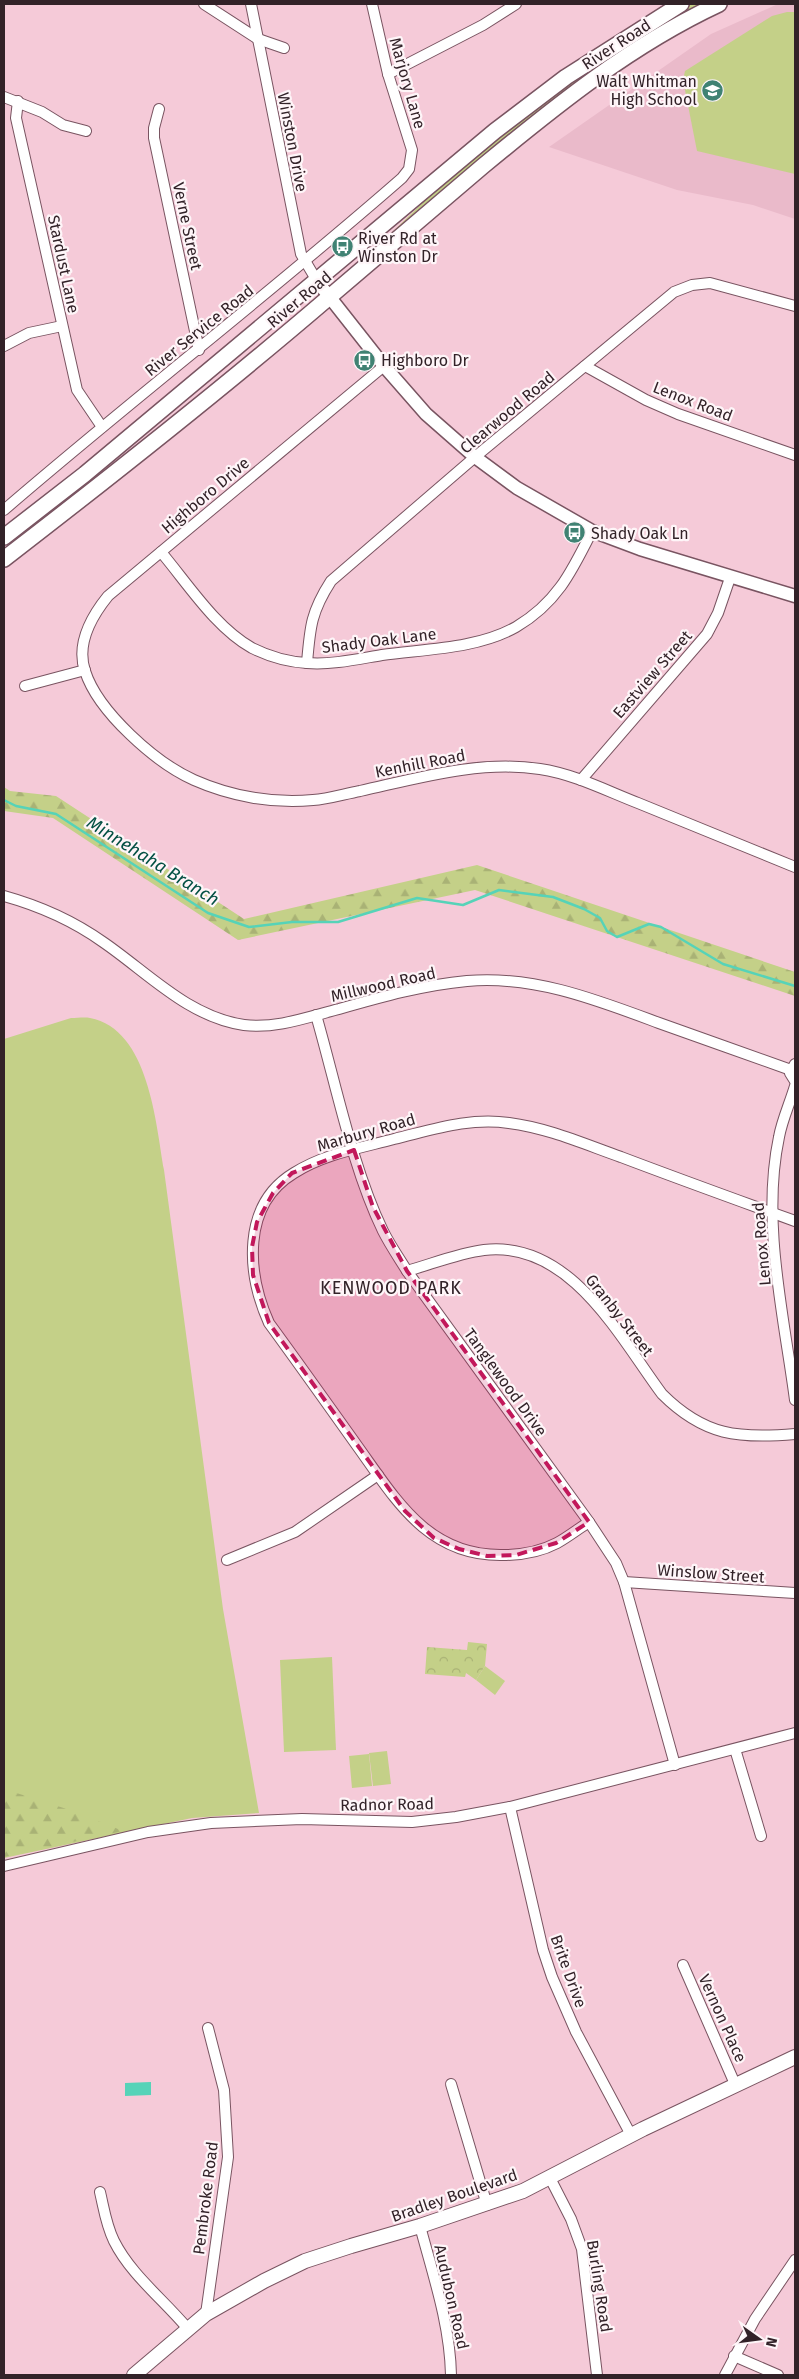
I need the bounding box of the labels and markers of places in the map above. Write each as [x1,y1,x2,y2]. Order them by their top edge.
place label: Walt Whitman High School [596,72,697,109]
school or university icon: Walt Whitman High School [701,78,725,102]
place label: River Rd at Winston Dr [358,229,438,266]
bus stop icon: River Rd at Winston Dr [330,235,354,259]
bus stop icon: Highboro Dr [353,348,377,372]
place label: Highboro Dr [381,351,470,370]
bus stop icon: Shady Oak Ln [563,521,587,545]
place label: Shady Oak Ln [591,524,689,543]

